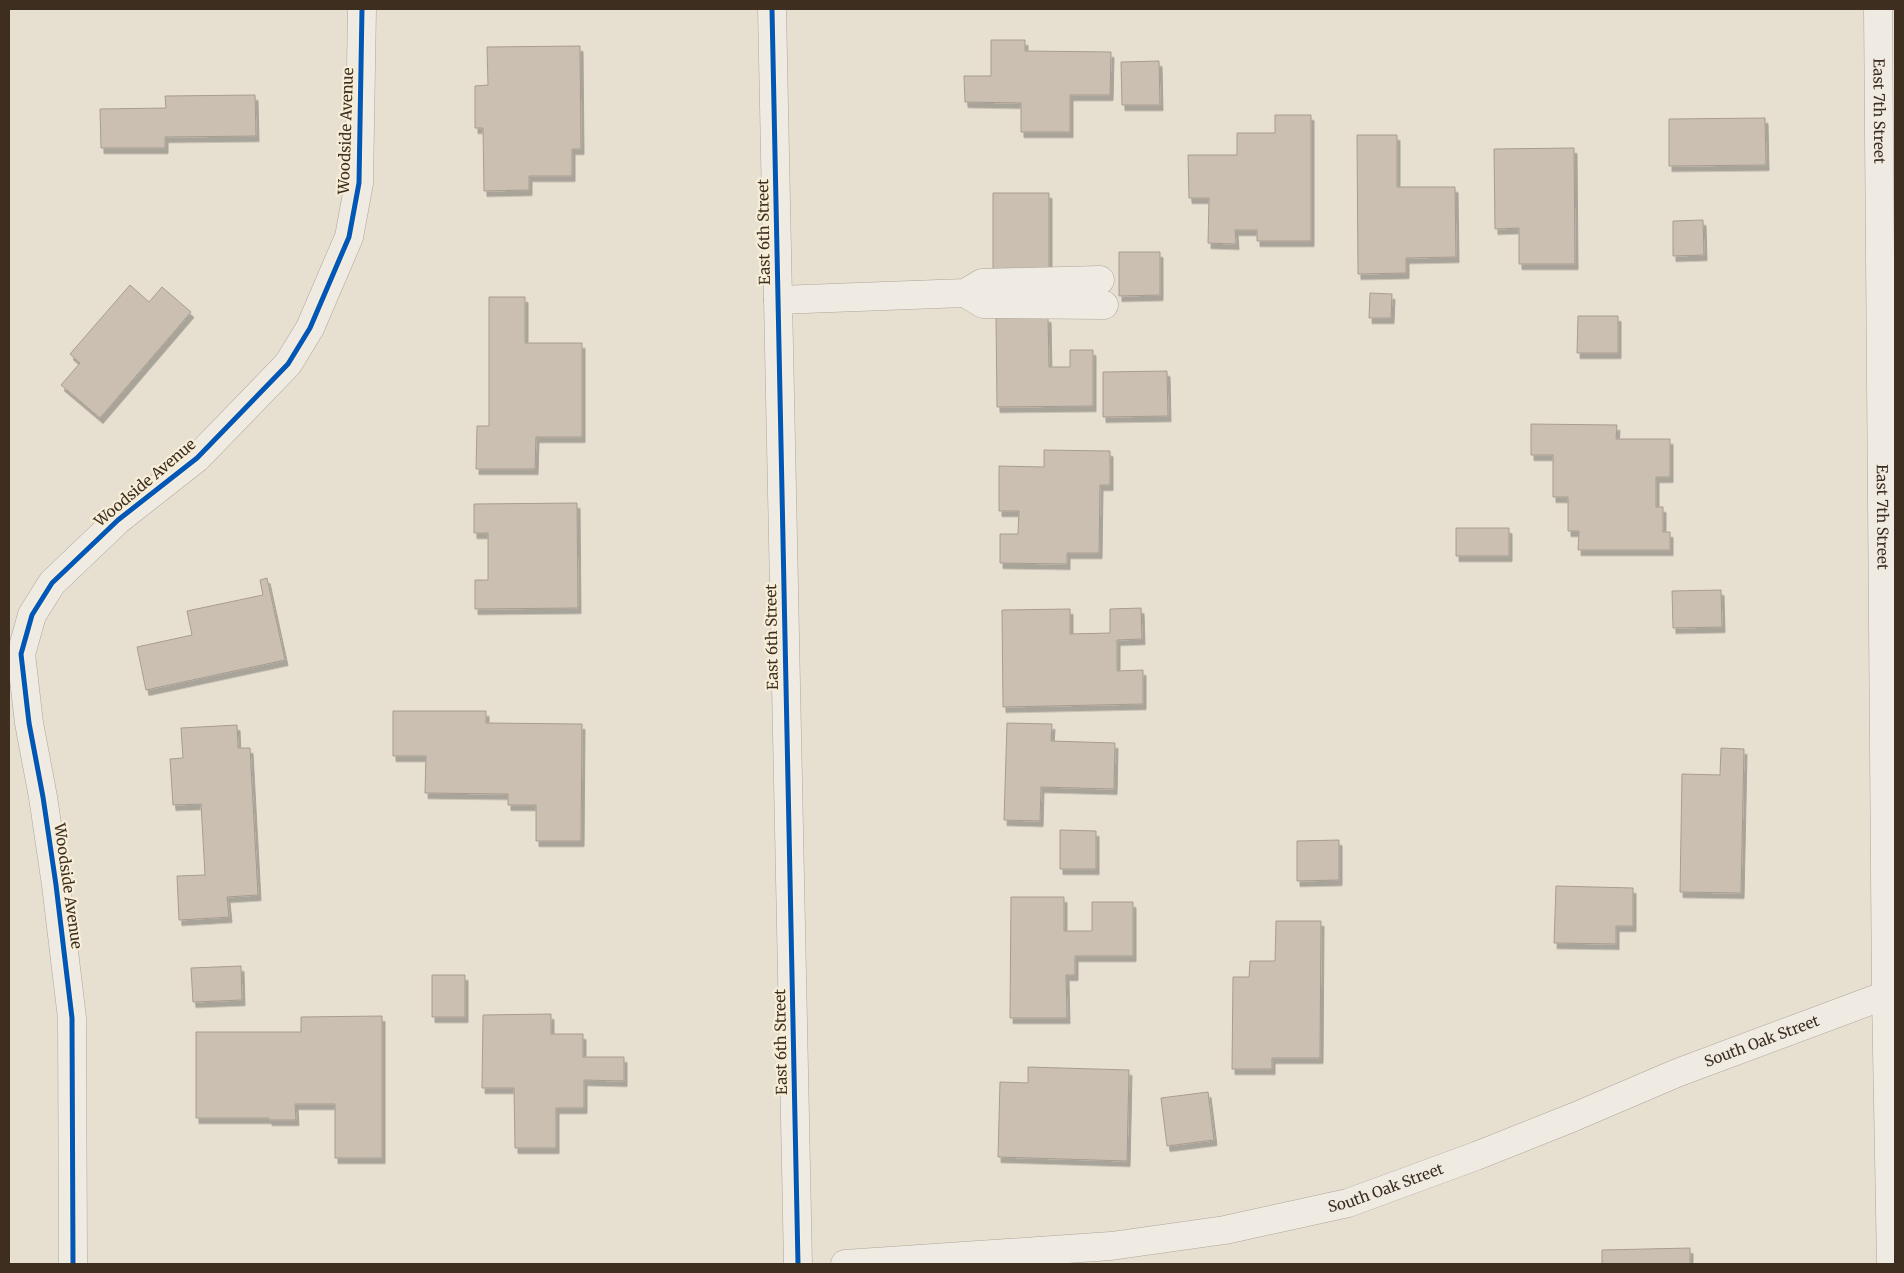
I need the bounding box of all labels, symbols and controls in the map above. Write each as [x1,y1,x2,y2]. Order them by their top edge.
street label: East 7th Street [1869,58,1889,164]
street label: Woodside Avenue [334,67,357,196]
street label: East 6th Street [753,179,774,285]
street label: Woodside Avenue [89,434,199,531]
street label: East 7th Street [1873,464,1893,570]
street label: East 6th Street [761,584,782,690]
street label: Woodside Avenue [50,821,87,950]
street label: East 6th Street [770,989,791,1095]
street label: South Oak Street [1701,1011,1822,1071]
street label: South Oak Street [1326,1159,1446,1216]

